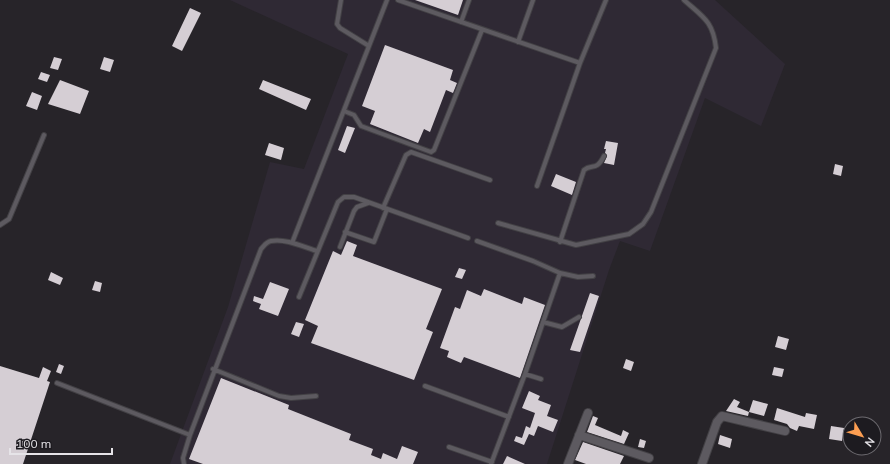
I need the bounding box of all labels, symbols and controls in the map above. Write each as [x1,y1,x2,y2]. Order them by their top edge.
north arrow [842,416,882,456]
scale bar [10,430,112,456]
text: N [862,435,878,450]
text: 100 m [16,436,51,451]

